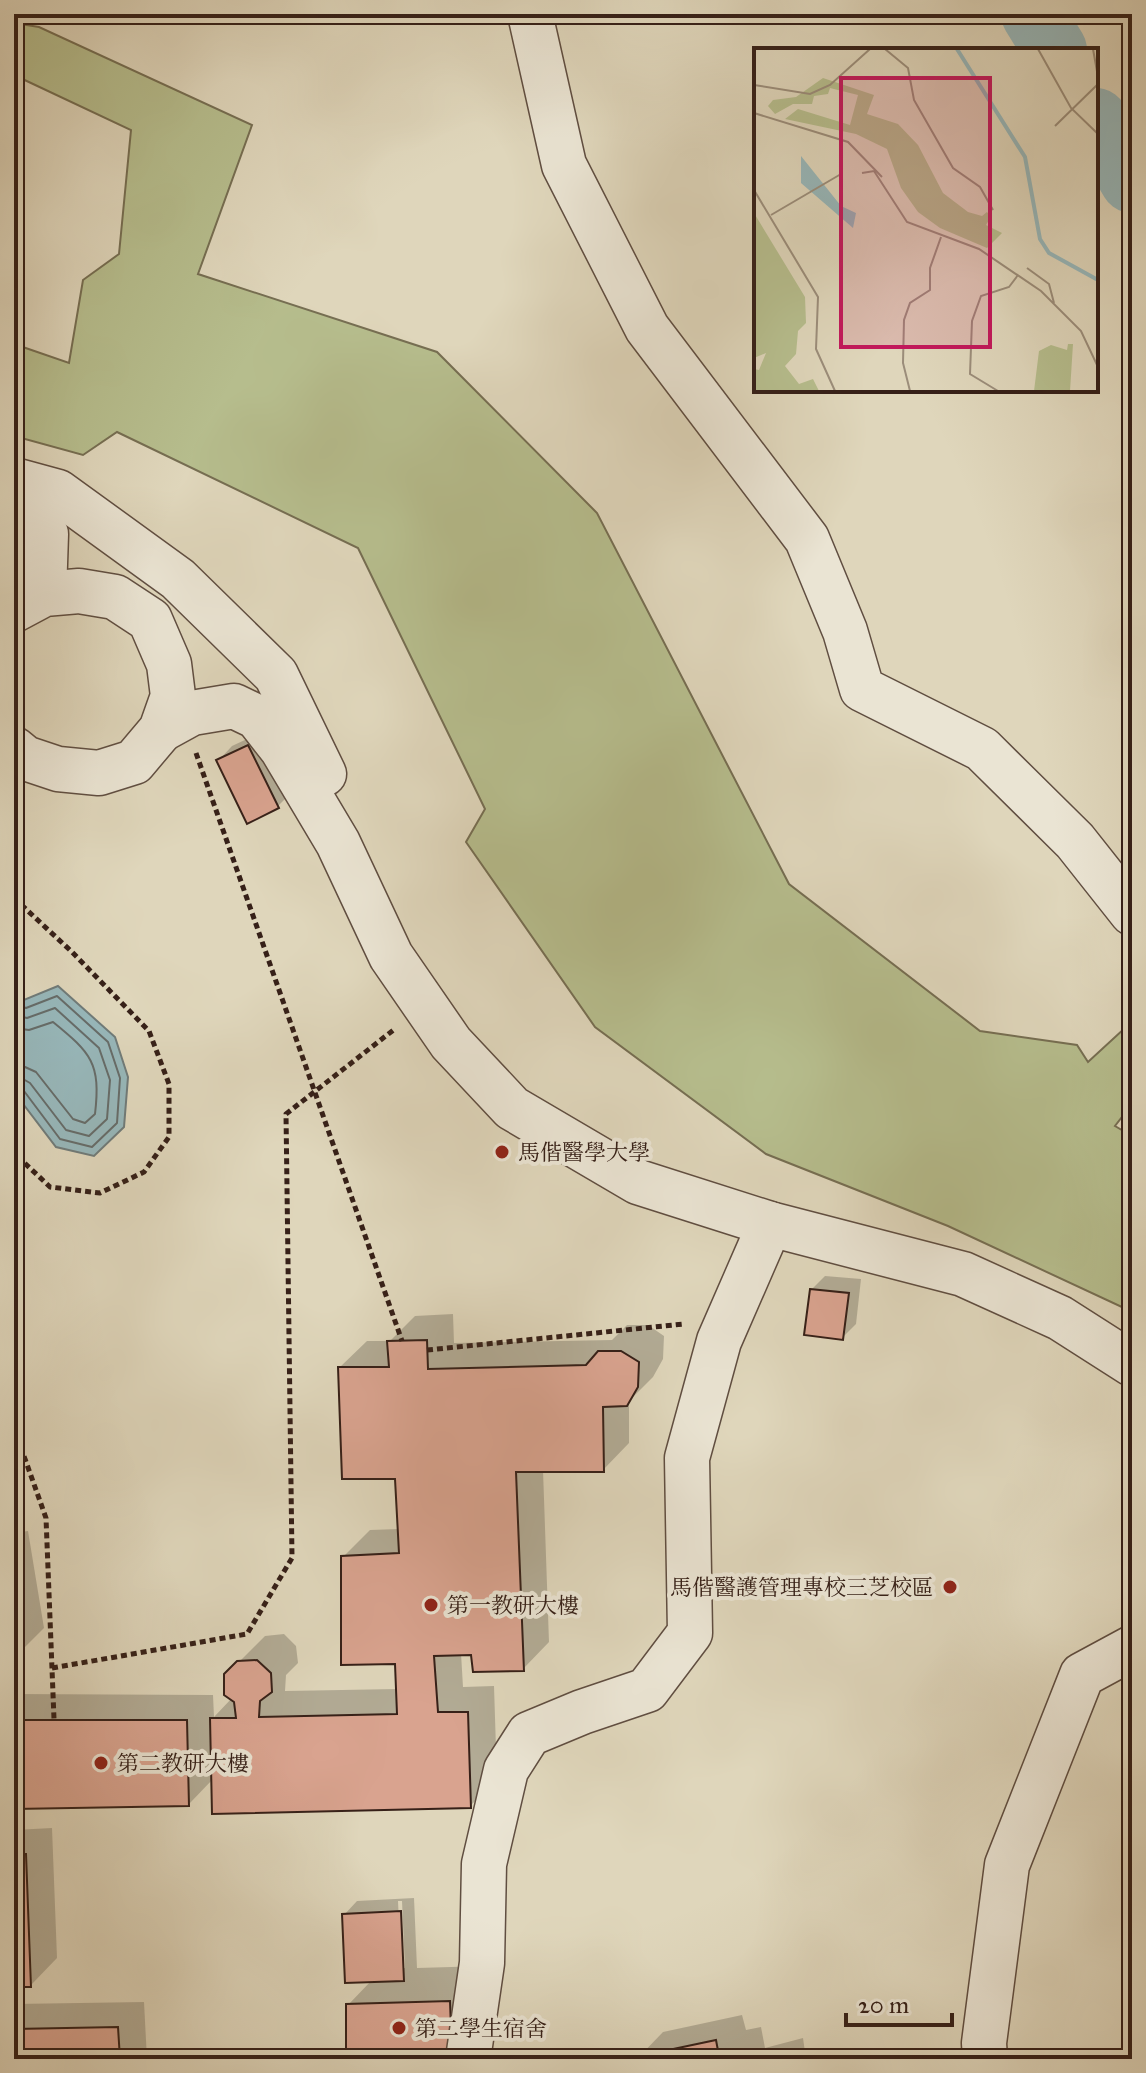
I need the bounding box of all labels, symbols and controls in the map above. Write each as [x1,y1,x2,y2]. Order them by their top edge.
inset map [754,48,1098,392]
place label: 馬偕醫學大學 [518,1139,650,1166]
marker: 馬偕醫學大學 [493,1143,511,1161]
place label: 馬偕醫護管理專校三芝校區 [670,1574,934,1601]
marker: 馬偕醫護管理專校三芝校區 [941,1578,959,1596]
place label: 第一教研大樓 [447,1592,579,1619]
marker: 第一教研大樓 [422,1596,440,1614]
place label: 第二教研大樓 [117,1750,249,1777]
marker: 第二教研大樓 [92,1754,110,1772]
scale bar [846,1977,952,2027]
text: 20 m [858,1990,909,2020]
place label: 第二學生宿舍 [415,2015,547,2042]
marker: 第二學生宿舍 [390,2019,408,2037]

